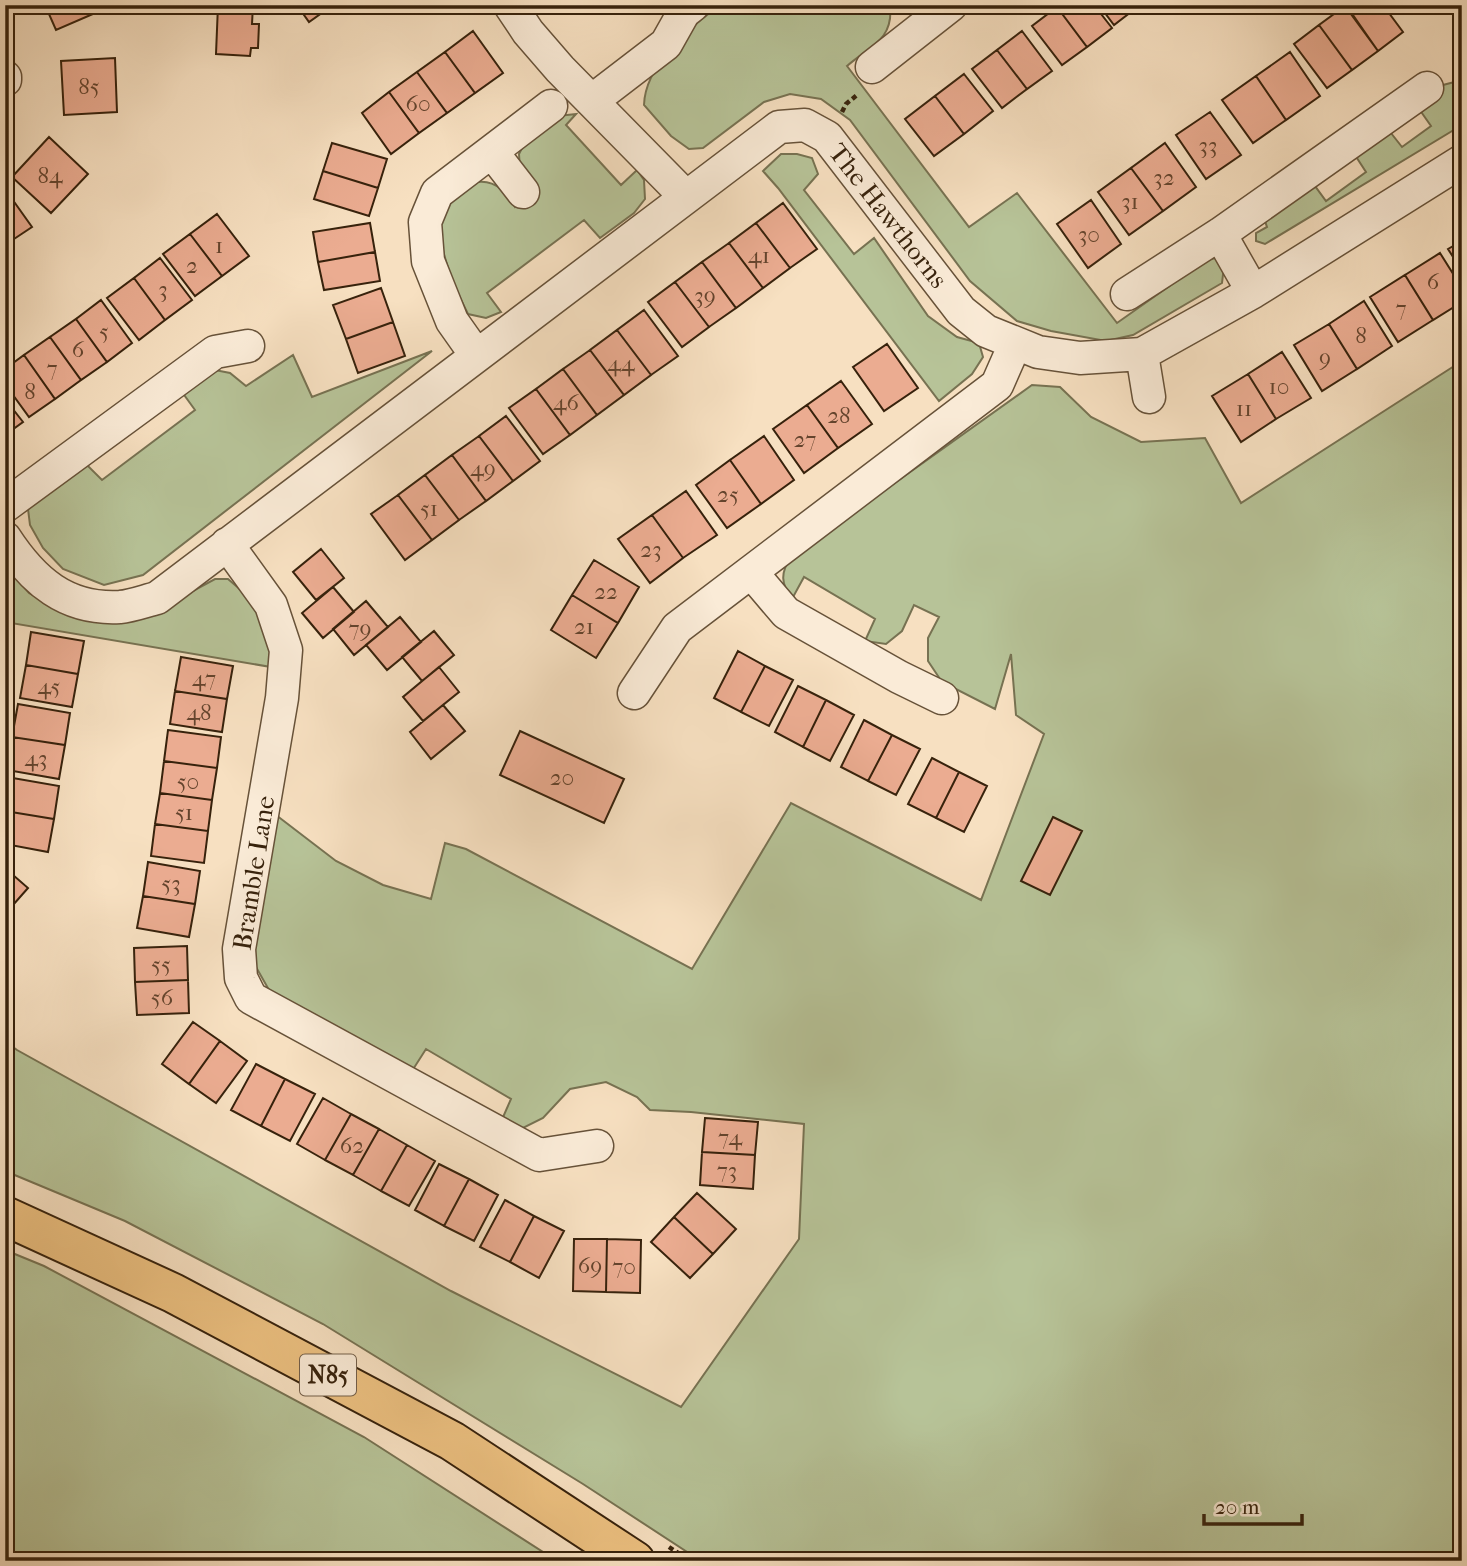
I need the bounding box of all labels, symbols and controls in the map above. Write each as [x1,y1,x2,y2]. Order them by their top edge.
house number: 85 [78,73,100,100]
house number: 60 [405,90,431,117]
house number: 33 [1199,132,1217,159]
street label: The Hawthorns [822,138,954,294]
house number: 84 [37,162,64,189]
house number: 32 [1153,164,1175,191]
house number: 31 [1121,188,1139,215]
house number: 30 [1078,221,1100,248]
house number: 1 [215,232,223,259]
house number: 41 [748,242,770,269]
house number: 2 [186,252,198,279]
house number: 6 [1427,268,1440,295]
house number: 3 [158,276,168,303]
house number: 39 [694,282,716,309]
house number: 7 [1395,295,1407,322]
house number: 5 [99,318,109,345]
house number: 8 [1355,322,1367,349]
house number: 6 [72,336,85,363]
house number: 9 [1319,344,1331,371]
house number: 44 [607,350,636,377]
house number: 7 [46,355,58,382]
house number: 10 [1269,373,1289,400]
house number: 8 [24,378,36,405]
house number: 46 [553,389,580,416]
house number: 11 [1236,395,1252,422]
house number: 28 [827,402,851,429]
house number: 27 [794,426,816,453]
house number: 49 [470,455,496,482]
house number: 25 [717,481,739,508]
house number: 51 [420,495,438,522]
house number: 23 [640,536,662,563]
house number: 22 [594,578,618,605]
house number: 21 [574,613,594,640]
house number: 79 [348,615,372,642]
house number: 47 [192,665,216,692]
house number: 45 [38,673,61,700]
house number: 48 [186,699,212,726]
house number: 43 [24,745,48,772]
house number: 20 [550,764,574,791]
house number: 50 [177,768,199,795]
street label: Bramble Lane [226,793,282,952]
house number: 51 [175,799,193,826]
house number: 53 [161,870,181,897]
house number: 55 [151,951,171,978]
house number: 56 [151,984,174,1011]
house number: 74 [718,1124,743,1151]
house number: 62 [340,1132,364,1159]
house number: 73 [717,1157,737,1184]
house number: 69 [578,1252,602,1279]
house number: 70 [612,1253,636,1280]
road number: N85 [300,1354,356,1395]
scale bar [1204,1482,1302,1526]
text: 20 m [1215,1495,1260,1519]

